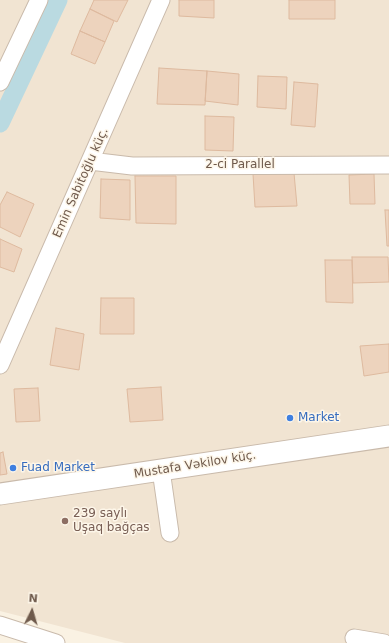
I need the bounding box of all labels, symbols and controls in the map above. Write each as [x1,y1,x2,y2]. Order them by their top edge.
street label: Emin Sabitoğlu küç. [50,126,112,240]
street label: 2-ci Parallel [205,158,275,172]
place label: Market [298,411,339,425]
marker: Market [285,413,295,423]
street label: Mustafa Vəkilov küç. [133,448,257,482]
place label: Fuad Market [21,461,95,475]
marker: Fuad Market [8,463,18,473]
place label: 239 saylı Uşaq bağças [73,507,150,535]
marker: 239 saylı Uşaq bağças [60,516,70,526]
north arrow [12,591,52,631]
text: N [28,592,38,605]

